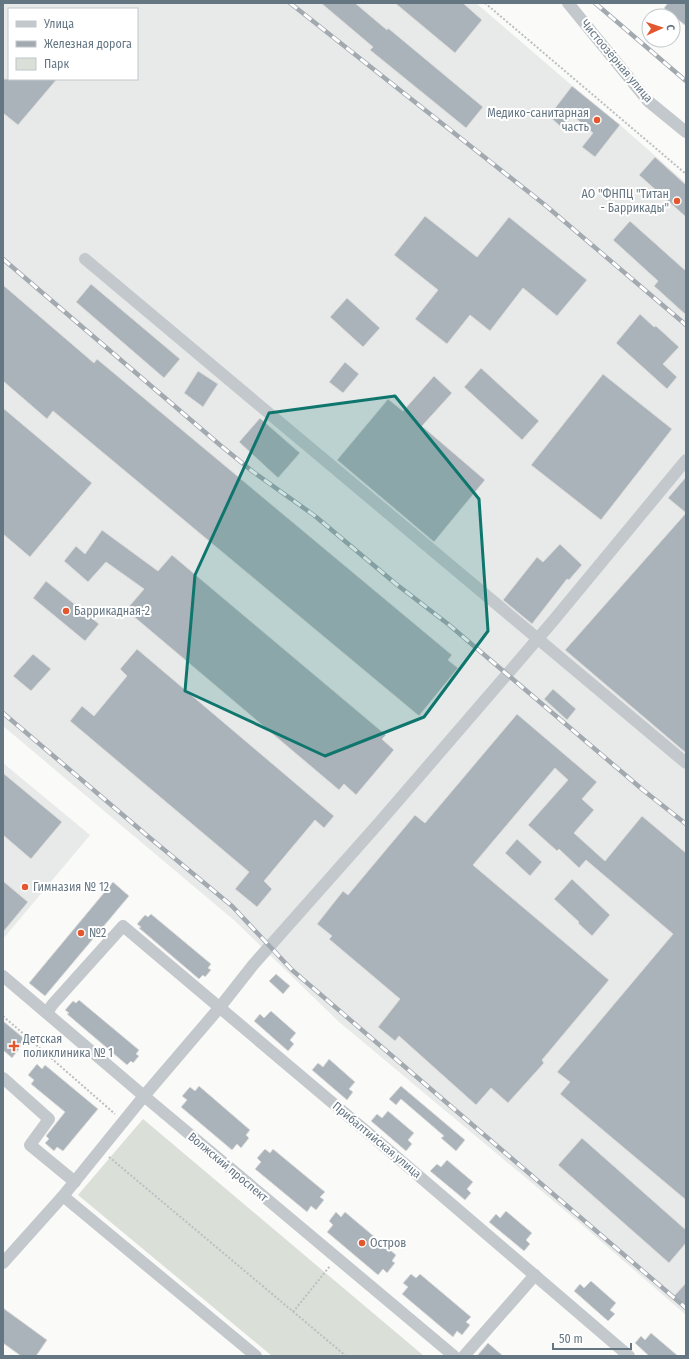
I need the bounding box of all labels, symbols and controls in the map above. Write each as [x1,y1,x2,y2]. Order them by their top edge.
legend [8,8,138,80]
north arrow [641,8,681,48]
text: Улица [43,17,74,31]
street label: Чистоозёрная улица [578,17,656,105]
text: С [664,24,677,31]
text: Железная дорога [44,37,132,51]
text: Парк [44,57,70,71]
place label: Медико-санитарная часть [487,106,589,134]
marker: Медико-санитарная часть [592,115,602,125]
place label: АО "ФНПЦ "Титан - Баррикады" [581,187,669,215]
marker: АО "ФНПЦ "Титан - Баррикады" [672,196,682,206]
place label: Баррикадная-2 [74,604,150,618]
marker: Баррикадная-2 [61,606,71,616]
place label: Гимназия № 12 [33,880,109,894]
marker: Гимназия № 12 [20,882,30,892]
place label: №2 [89,926,106,940]
marker: №2 [76,928,86,938]
place label: Детская поликлиника № 1 [22,1032,113,1060]
marker: Детская поликлиника № 1 [8,1040,20,1052]
street label: Прибалтийская улица [330,1099,424,1181]
street label: Волжский проспект [185,1130,271,1205]
place label: Остров [370,1236,406,1250]
marker: Остров [357,1238,367,1248]
scale bar [553,1325,631,1351]
text: 50 m [559,1332,583,1346]

